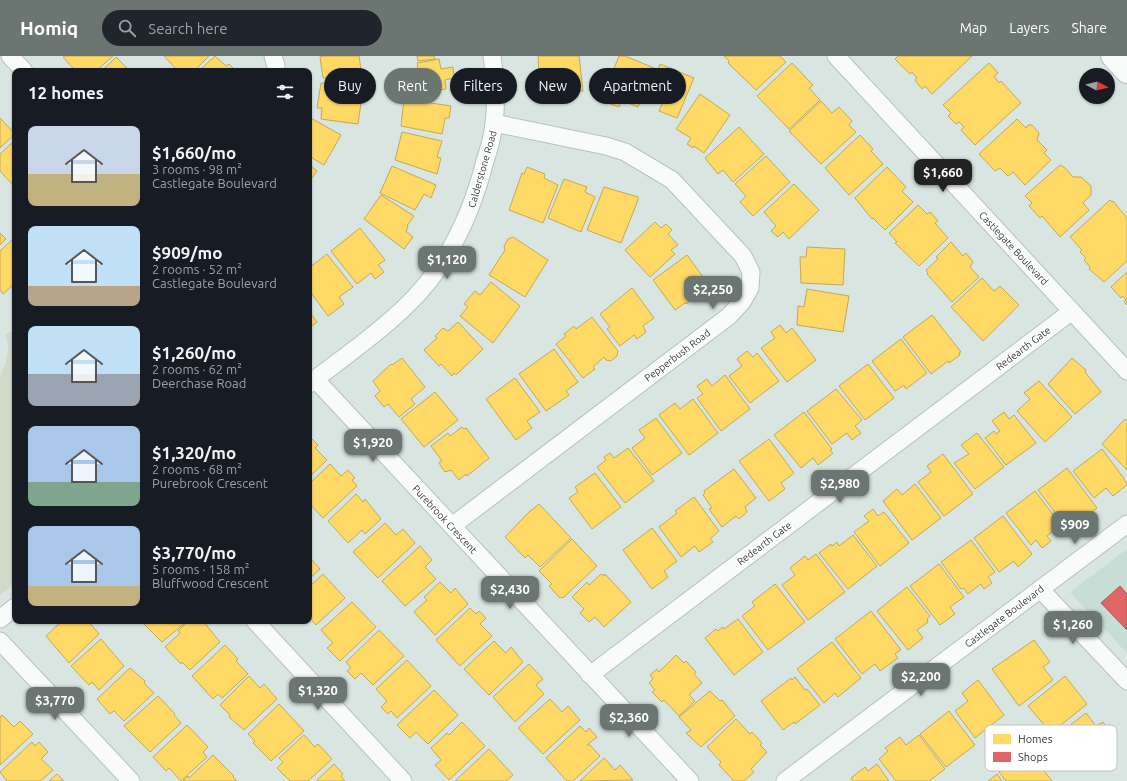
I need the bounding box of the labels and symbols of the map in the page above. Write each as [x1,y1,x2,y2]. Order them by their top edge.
north arrow [1079,68,1115,104]
street label: Calderstone Road [466,129,499,209]
pin: $1,660 [910,159,976,193]
street label: Castlegate Boulevard [977,209,1050,287]
pin: $1,120 [414,246,480,280]
pin: $2,250 [680,276,746,310]
street label: Redearth Gate [994,324,1053,372]
street label: Pepperbush Road [642,327,712,384]
pin: $1,920 [340,429,406,463]
pin: $2,980 [807,470,873,504]
street label: Purebrook Crescent [410,483,479,556]
pin: $909 [1051,511,1099,545]
street label: Redearth Gate [735,519,794,567]
pin: $2,430 [477,576,543,610]
street label: Castlegate Boulevard [963,583,1046,650]
pin: $1,260 [1040,611,1106,645]
pin: $2,200 [888,663,954,697]
pin: $1,320 [285,677,351,711]
pin: $3,770 [22,687,88,721]
pin: $2,360 [596,704,662,738]
legend [985,725,1117,771]
text: Homes [1018,733,1053,745]
text: Shops [1018,751,1048,763]

